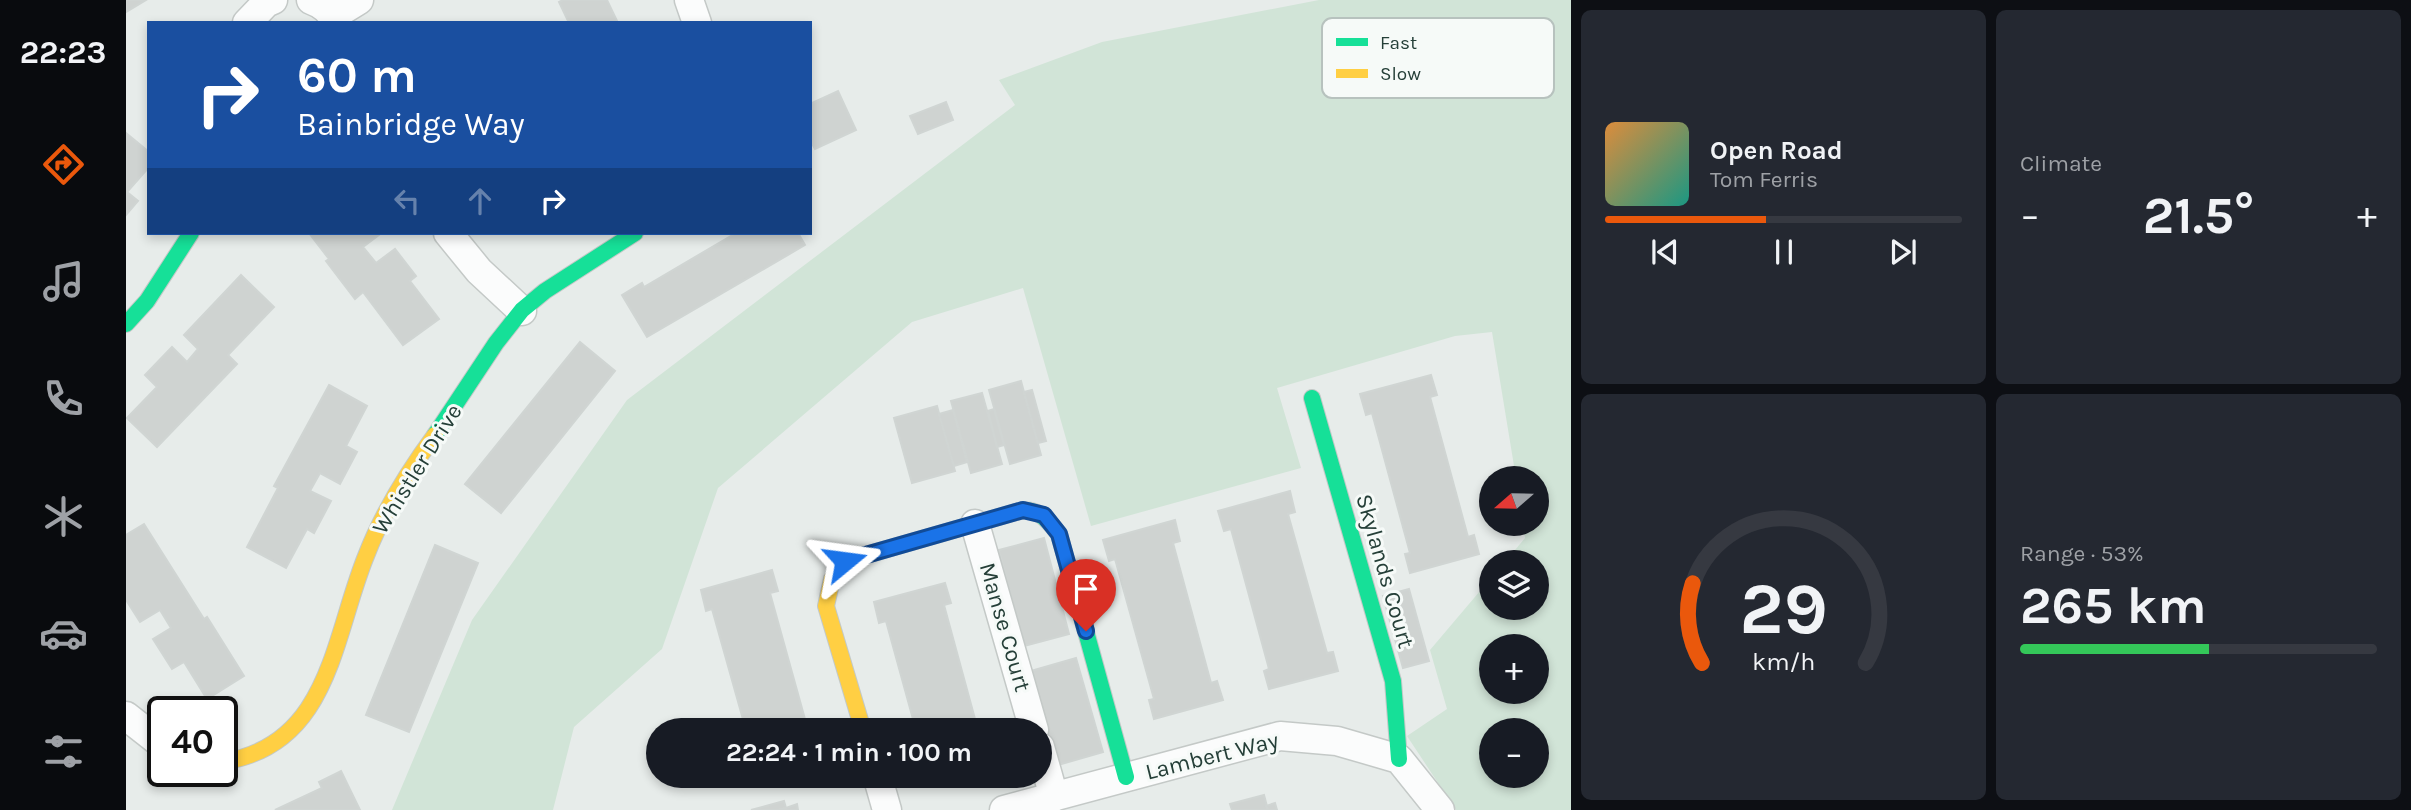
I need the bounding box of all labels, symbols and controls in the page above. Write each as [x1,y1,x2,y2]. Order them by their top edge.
legend [1322,18,1554,98]
text: Fast [1380,32,1417,54]
text: 22:23 [20,34,106,71]
text: 60 m [297,47,417,104]
icon: right [182,49,273,140]
text: Slow [1380,63,1421,85]
text: Bainbridge Way [297,106,525,143]
text: Open Road [1710,135,1843,166]
icon: directions [39,140,88,189]
text: Climate [2020,150,2102,177]
text: Tom Ferris [1710,166,1818,193]
icon: left [388,182,426,220]
icon: ahead [461,182,499,220]
icon: right [534,182,572,220]
text: 21.5° [2143,185,2254,246]
text: − [2020,193,2040,238]
text: + [2357,193,2377,238]
icon: previous [1646,233,1684,271]
icon: pause [1765,233,1803,271]
icon: next [1884,233,1922,271]
icon: music [39,257,88,306]
icon: phone [39,374,88,423]
street label: Whistler Drive [366,399,468,539]
north arrow [1479,466,1549,536]
map controls [1479,466,1549,788]
street label: Skylands Court [1350,491,1420,651]
icon: climate [39,492,88,541]
position arrow [808,524,882,598]
text: Range · 53% [2020,540,2144,567]
button: layers [1479,550,1549,620]
street label: Manse Court [974,559,1036,695]
pin [1056,559,1116,631]
text: 29 [1739,566,1828,651]
icon: arrive [1067,570,1105,608]
text: 265 km [2020,575,2207,636]
icon: car [39,609,88,658]
button: + [1479,634,1549,704]
text: km/h [1752,647,1815,676]
speed limit sign: 40 [147,696,238,787]
button: − [1479,718,1549,788]
street label: Lambert Way [1143,726,1282,786]
icon: filters [39,727,88,776]
text: 22:24 · 1 min · 100 m [726,737,972,768]

